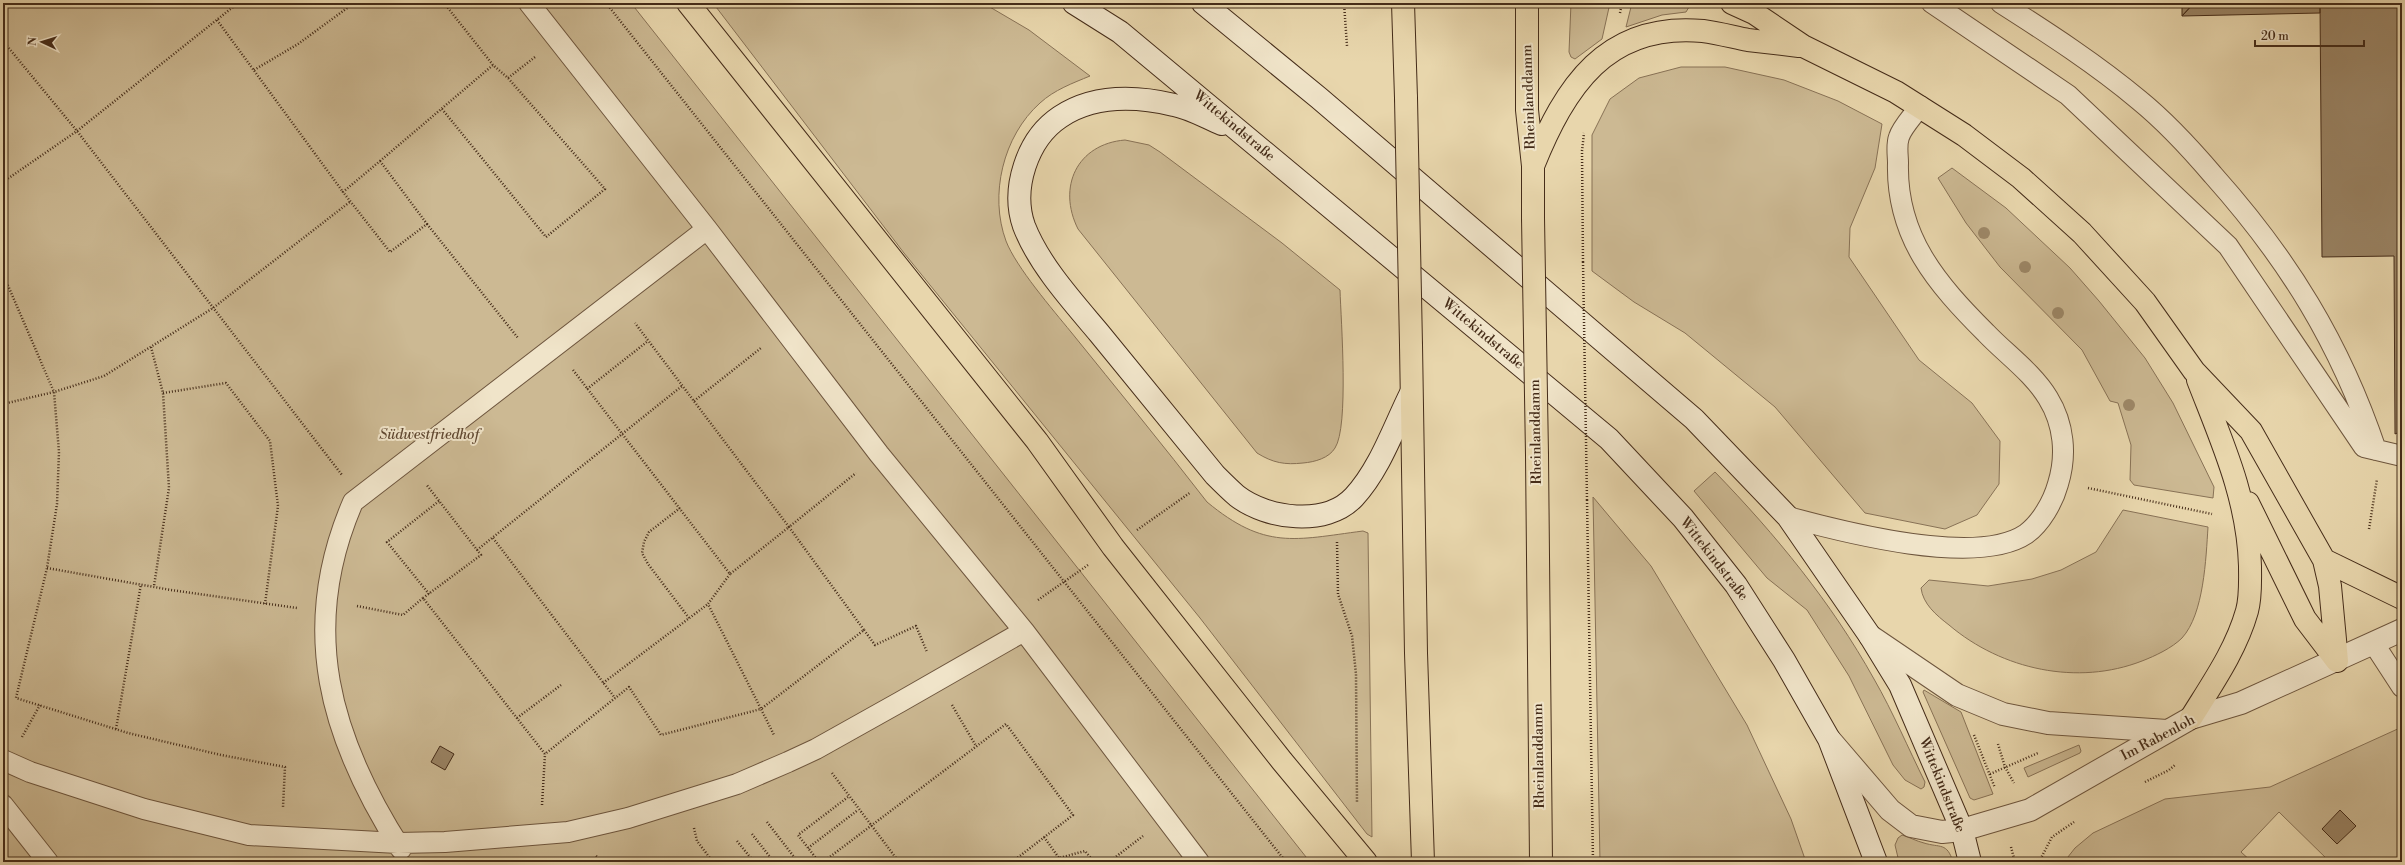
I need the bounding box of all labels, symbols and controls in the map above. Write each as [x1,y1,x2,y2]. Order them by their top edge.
north arrow [22,22,62,62]
scale bar [2255,22,2364,48]
text: 20 m [2261,29,2289,44]
text: N [26,36,40,46]
street label: Rheinlanddamm [1518,44,1540,150]
street label: Wittekindstraße [1189,86,1278,165]
street label: Wittekindstraße [1438,294,1527,373]
street label: Rheinlanddamm [1526,379,1546,485]
park label: Südwestfriedhof [379,426,482,444]
street label: Wittekindstraße [1675,513,1752,604]
street label: Rheinlanddamm [1529,703,1549,809]
street label: Im Rabenloh [2118,711,2199,765]
street label: Wittekindstraße [1914,734,1969,835]

